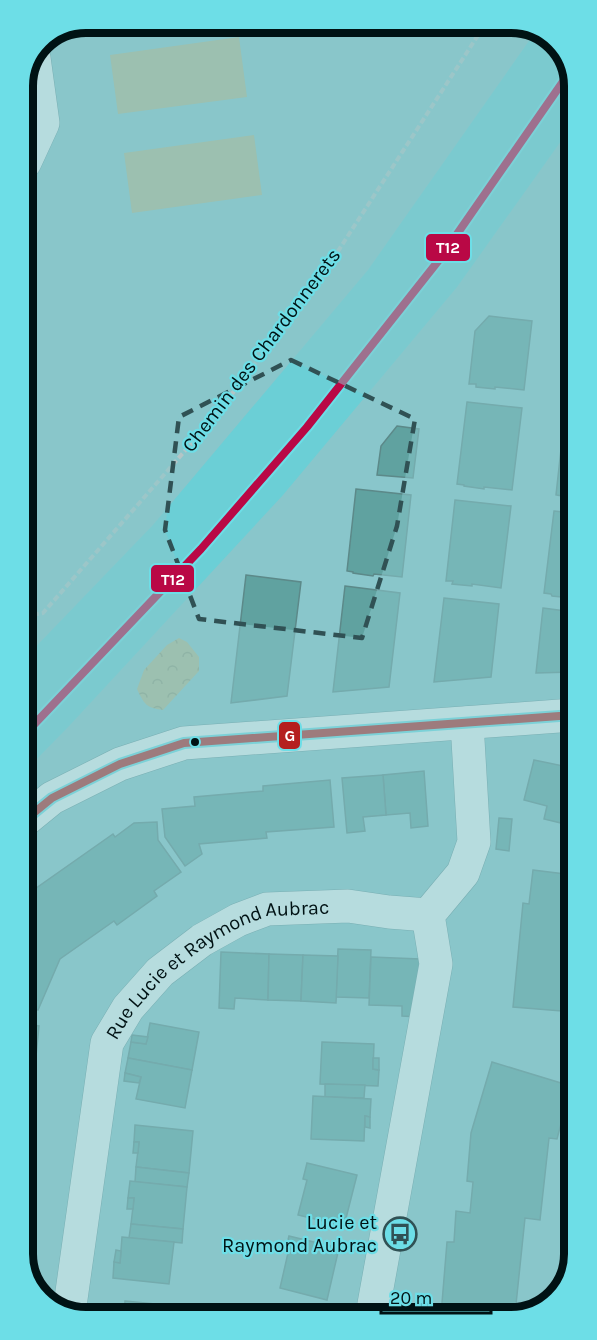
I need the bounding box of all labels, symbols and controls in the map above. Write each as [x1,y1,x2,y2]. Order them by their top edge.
line badge: T12 [425,233,471,262]
text: T12 [436,238,460,257]
street label: Chemin des Chardonnerets [177,244,345,457]
line badge: T12 [150,564,195,593]
text: T12 [161,570,185,589]
line badge: G [278,721,301,750]
text: G [285,726,295,745]
unlabelled marker [189,736,201,748]
street label: Rue Lucie et Raymond Aubrac [101,896,330,1044]
place label: Lucie et Raymond Aubrac [222,1211,377,1257]
bus stop icon: Lucie et Raymond Aubrac [382,1216,418,1252]
scale bar [381,1277,490,1315]
text: 20 m [390,1287,432,1309]

